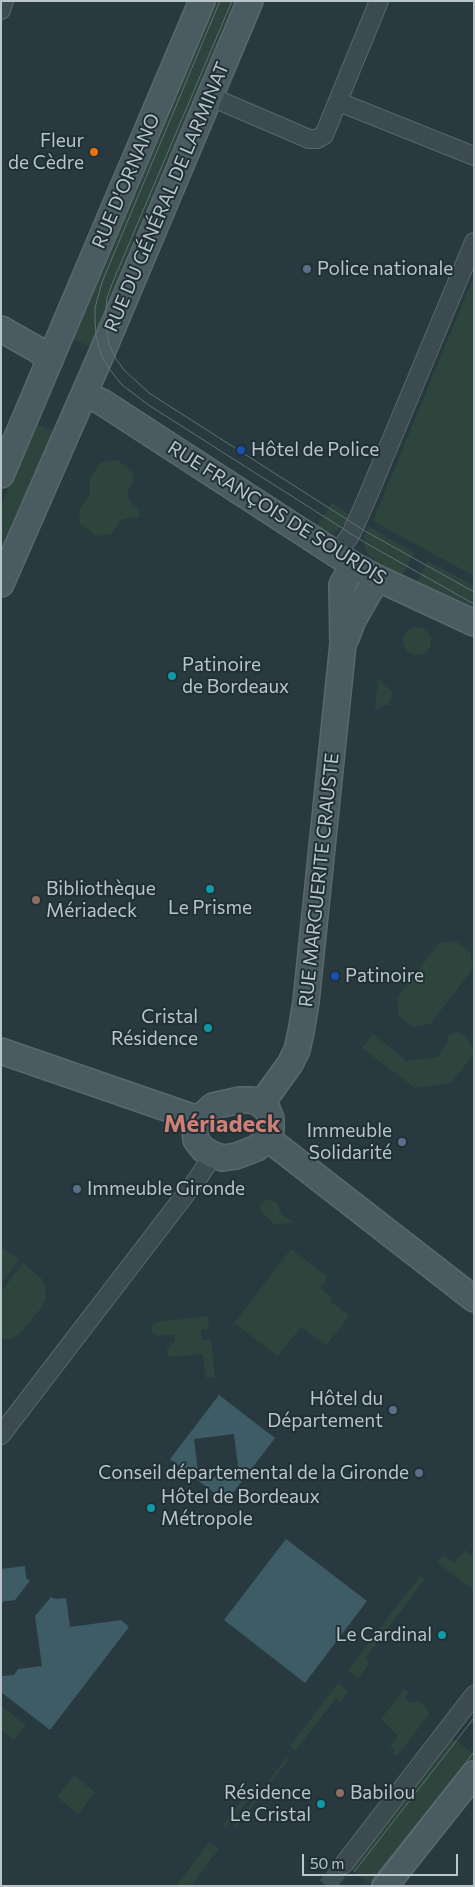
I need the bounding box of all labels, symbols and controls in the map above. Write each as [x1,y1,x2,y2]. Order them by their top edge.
street label: RUE DU GÉNÉRAL DE LARMINAT [100,59,234,335]
street label: RUE D'ORNANO [87,110,165,252]
place label: Fleur de Cèdre [8,130,84,174]
marker: Fleur de Cèdre [88,146,100,158]
place label: Police nationale [317,258,453,280]
marker: Police nationale [301,263,313,275]
street label: RUE FRANÇOIS DE SOURDIS [163,436,391,590]
place label: Hôtel de Police [251,439,379,461]
marker: Hôtel de Police [235,444,247,456]
place label: Patinoire de Bordeaux [182,654,289,698]
marker: Patinoire de Bordeaux [166,670,178,682]
street label: RUE MARGUERITE CRAUSTE [294,752,344,1008]
place label: Bibliothèque Mériadeck [46,878,156,922]
marker: Le Prisme [204,883,216,895]
marker: Bibliothèque Mériadeck [30,894,42,906]
place label: Le Prisme [168,897,252,919]
place label: Patinoire [345,965,424,987]
marker: Patinoire [329,970,341,982]
place label: Cristal Résidence [111,1006,198,1050]
marker: Cristal Résidence [202,1022,214,1034]
district label: Mériadeck [164,1110,280,1138]
place label: Immeuble Solidarité [307,1120,392,1164]
marker: Immeuble Solidarité [396,1136,408,1148]
place label: Immeuble Gironde [87,1178,245,1200]
marker: Immeuble Gironde [71,1183,83,1195]
place label: Hôtel du Département [267,1388,383,1432]
marker: Hôtel du Département [387,1404,399,1416]
place label: Conseil départemental de la Gironde [98,1462,409,1484]
marker: Conseil départemental de la Gironde [413,1467,425,1479]
place label: Hôtel de Bordeaux Métropole [161,1486,320,1530]
marker: Hôtel de Bordeaux Métropole [145,1502,157,1514]
place label: Le Cardinal [336,1624,432,1646]
marker: Le Cardinal [436,1629,448,1641]
place label: Résidence Le Cristal [224,1782,311,1826]
place label: Babilou [350,1782,415,1804]
marker: Babilou [334,1787,346,1799]
marker: Résidence Le Cristal [315,1798,327,1810]
scale bar [305,1844,461,1876]
text: 50 m [310,1854,344,1872]

